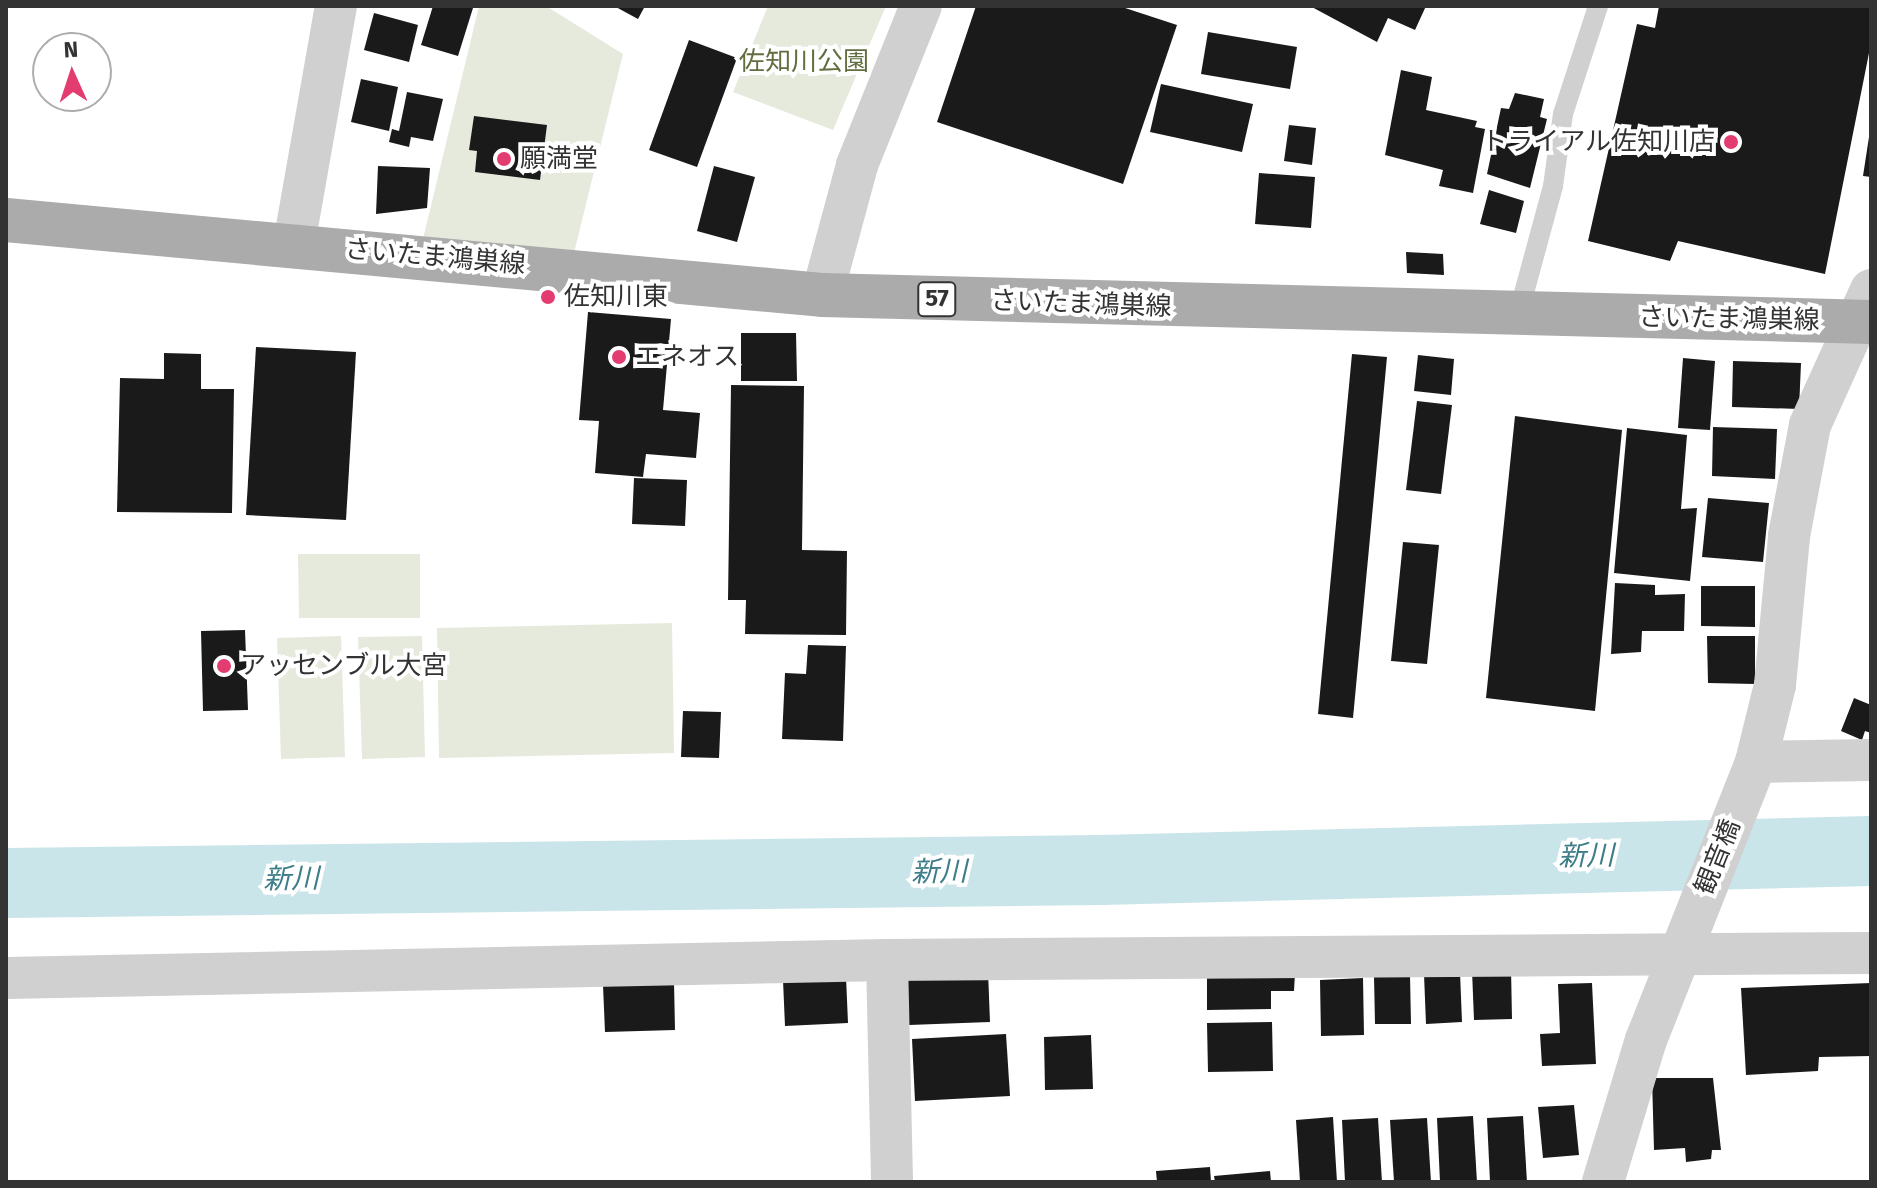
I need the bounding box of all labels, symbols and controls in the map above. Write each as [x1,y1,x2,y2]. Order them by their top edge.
north arrow [32,32,112,112]
text: N [63,36,79,63]
park label: 佐知川公園 [739,46,869,78]
place label: トライアル佐知川店 [1481,126,1715,158]
marker: トライアル佐知川店 [1722,133,1740,151]
place label: 願満堂 [520,143,598,175]
marker: 願満堂 [495,150,513,168]
street label: さいたま鴻巣線 [343,234,527,280]
road number: 57 [917,279,957,319]
place label: 佐知川東 [564,281,668,313]
street label: さいたま鴻巣線 [990,285,1172,323]
marker: 佐知川東 [539,288,557,306]
street label: さいたま鴻巣線 [1638,302,1820,336]
place label: エネオス [635,341,739,373]
marker: エネオス [610,348,628,366]
place label: アッセンブル大宮 [240,650,448,682]
marker: アッセンブル大宮 [215,657,233,675]
street label: 観音橋 [1689,815,1747,899]
water label: 新川 [1558,839,1614,873]
water label: 新川 [911,855,967,889]
water label: 新川 [263,862,319,896]

